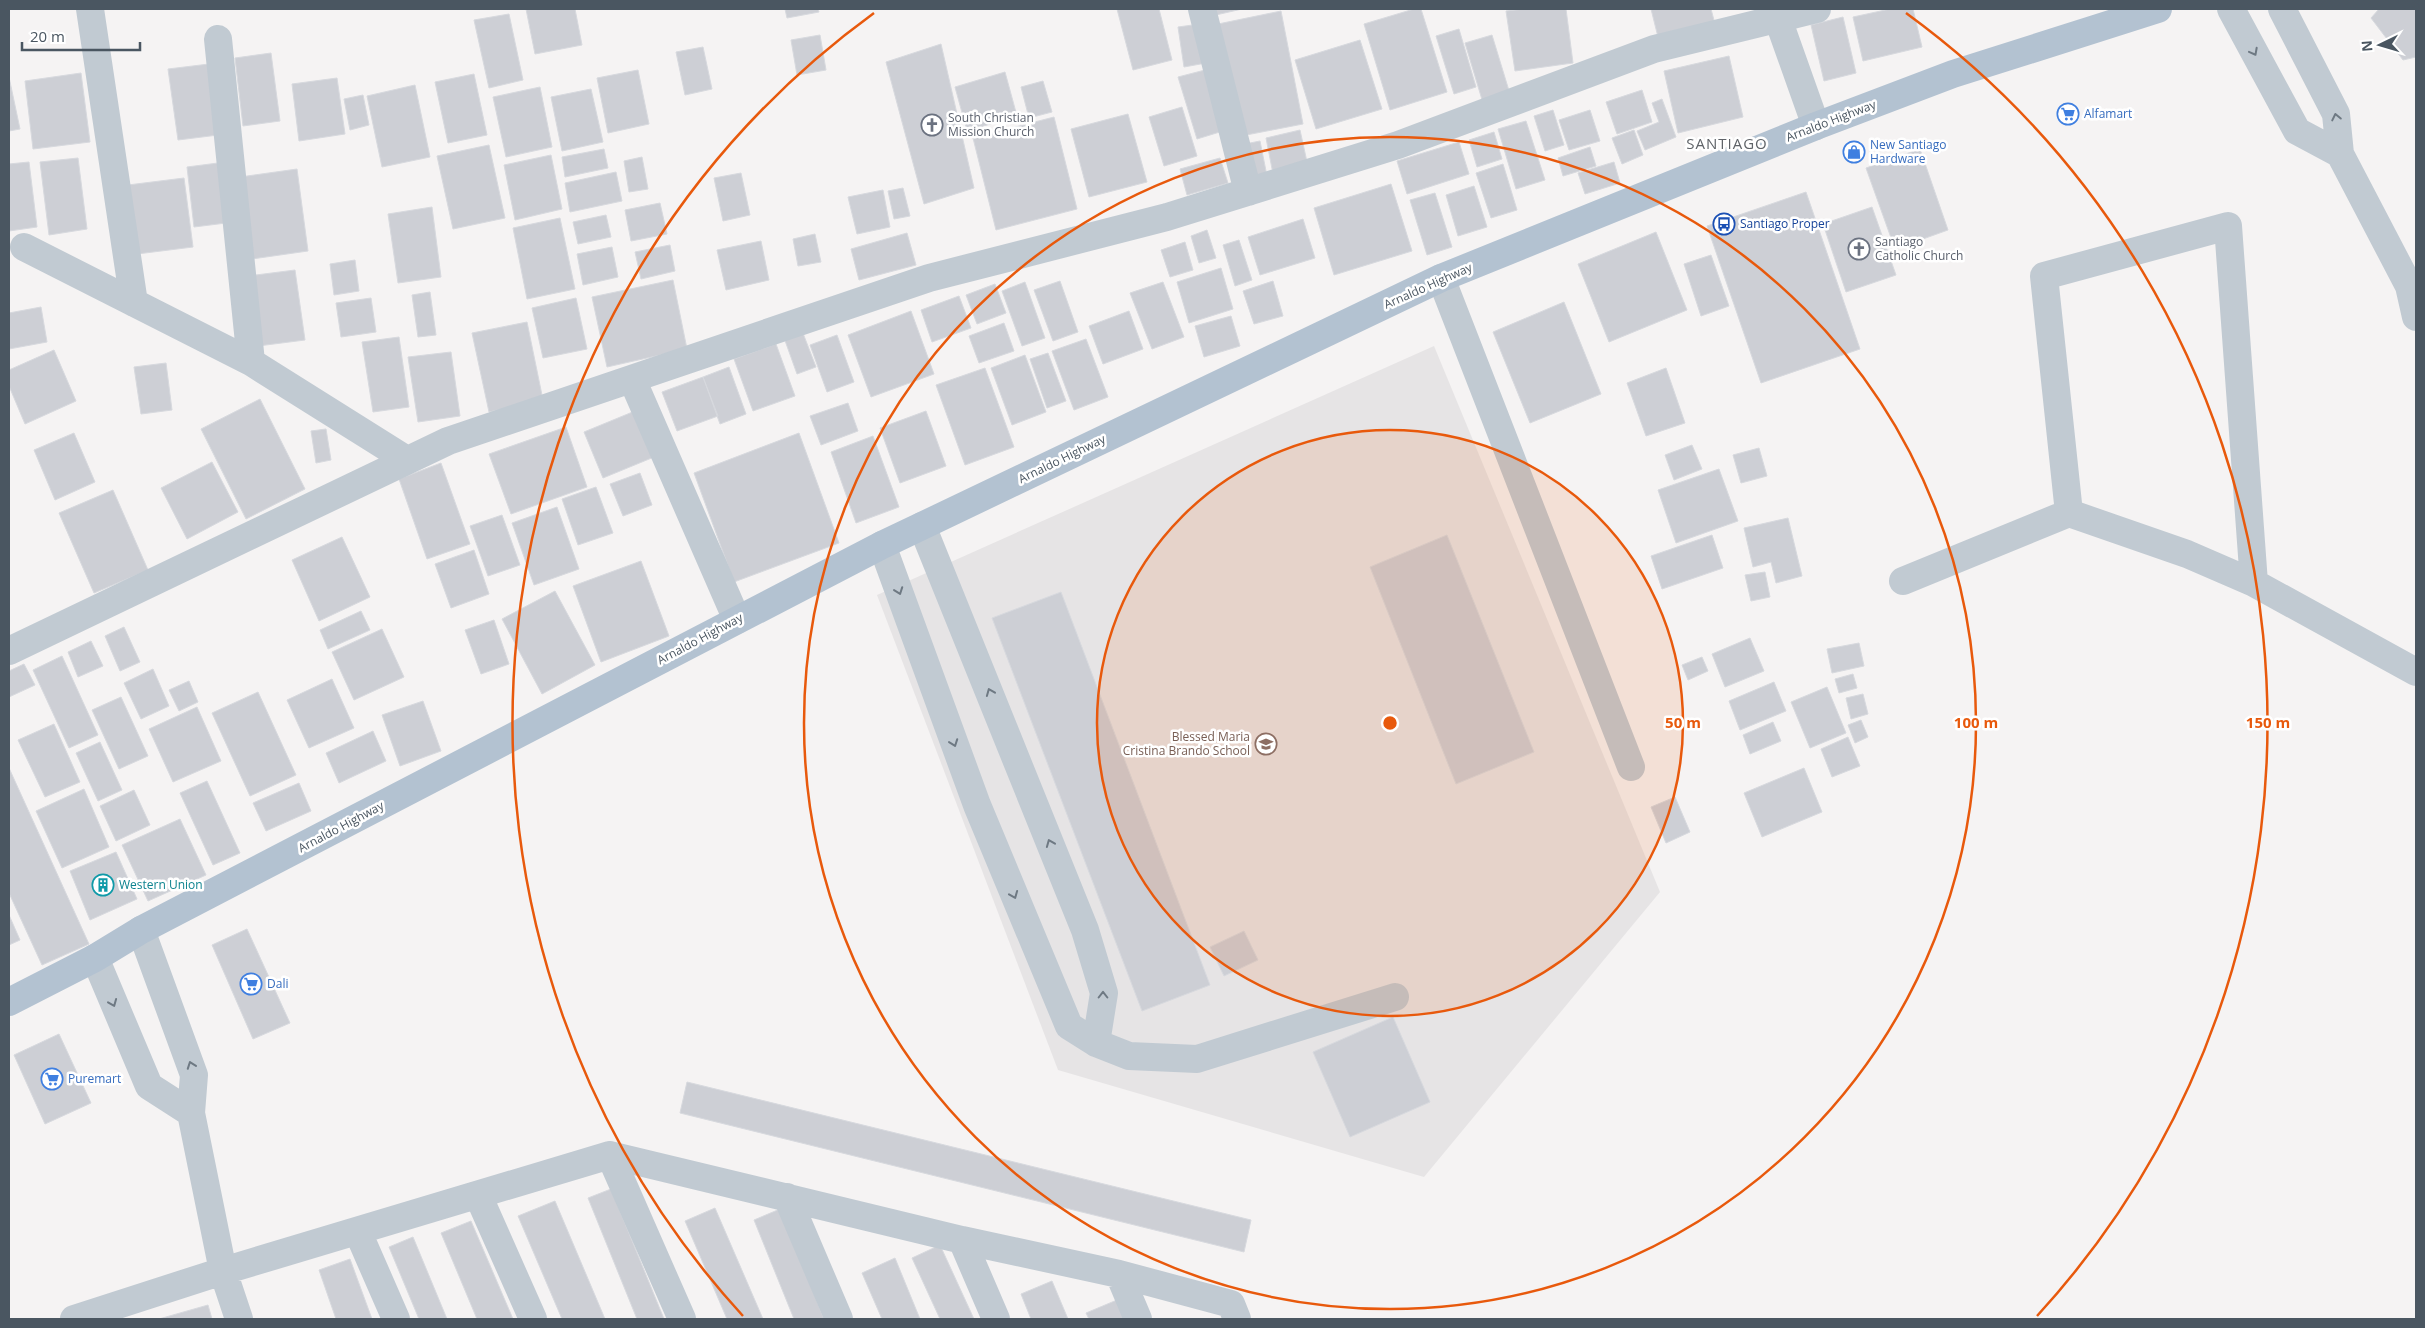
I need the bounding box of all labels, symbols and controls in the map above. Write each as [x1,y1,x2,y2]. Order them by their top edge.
scale bar [22,20,140,52]
north arrow [2355,20,2405,70]
text: 20 m [30,26,65,46]
text: N [2357,40,2377,53]
one-way arrow [2248,46,2258,55]
street label: Arnaldo Highway [1783,95,1879,145]
supermarket icon: Alfamart [2056,102,2080,126]
place label: Alfamart [2084,105,2132,122]
place label: South Christian Mission Church [948,109,1034,140]
church icon: South Christian Mission Church [920,113,944,137]
one-way arrow [2331,113,2341,122]
district label: SANTIAGO [1686,133,1768,153]
place label: New Santiago Hardware [1870,136,1947,167]
shop icon: New Santiago Hardware [1842,140,1866,164]
bus stop icon: Santiago Proper [1712,212,1736,236]
place label: Santiago Proper [1740,215,1830,232]
place label: Santiago Catholic Church [1875,233,1963,264]
church icon: Santiago Catholic Church [1847,237,1871,261]
street label: Arnaldo Highway [1381,258,1476,313]
street label: Arnaldo Highway [1015,430,1109,487]
one-way arrow [893,586,903,594]
street label: Arnaldo Highway [654,608,747,668]
one-way arrow [986,688,996,696]
text: 50 m [1665,712,1701,732]
text: 100 m [1954,712,1998,732]
text: 150 m [2246,712,2290,732]
centre of rings [1381,714,1399,732]
place label: Blessed Maria Cristina Brando School [1123,728,1250,759]
school or university icon: Blessed Maria Cristina Brando School [1254,732,1278,756]
one-way arrow [948,739,958,747]
street label: Arnaldo Highway [295,796,388,856]
one-way arrow [1046,839,1056,847]
building icon: Western Union [91,873,115,897]
place label: Western Union [119,876,203,893]
one-way arrow [1008,890,1018,898]
supermarket icon: Dali [239,972,263,996]
place label: Dali [267,975,288,992]
one-way arrow [1098,991,1108,999]
one-way arrow [107,998,118,1007]
one-way arrow [187,1061,197,1069]
supermarket icon: Puremart [40,1067,64,1091]
place label: Puremart [68,1070,121,1087]

